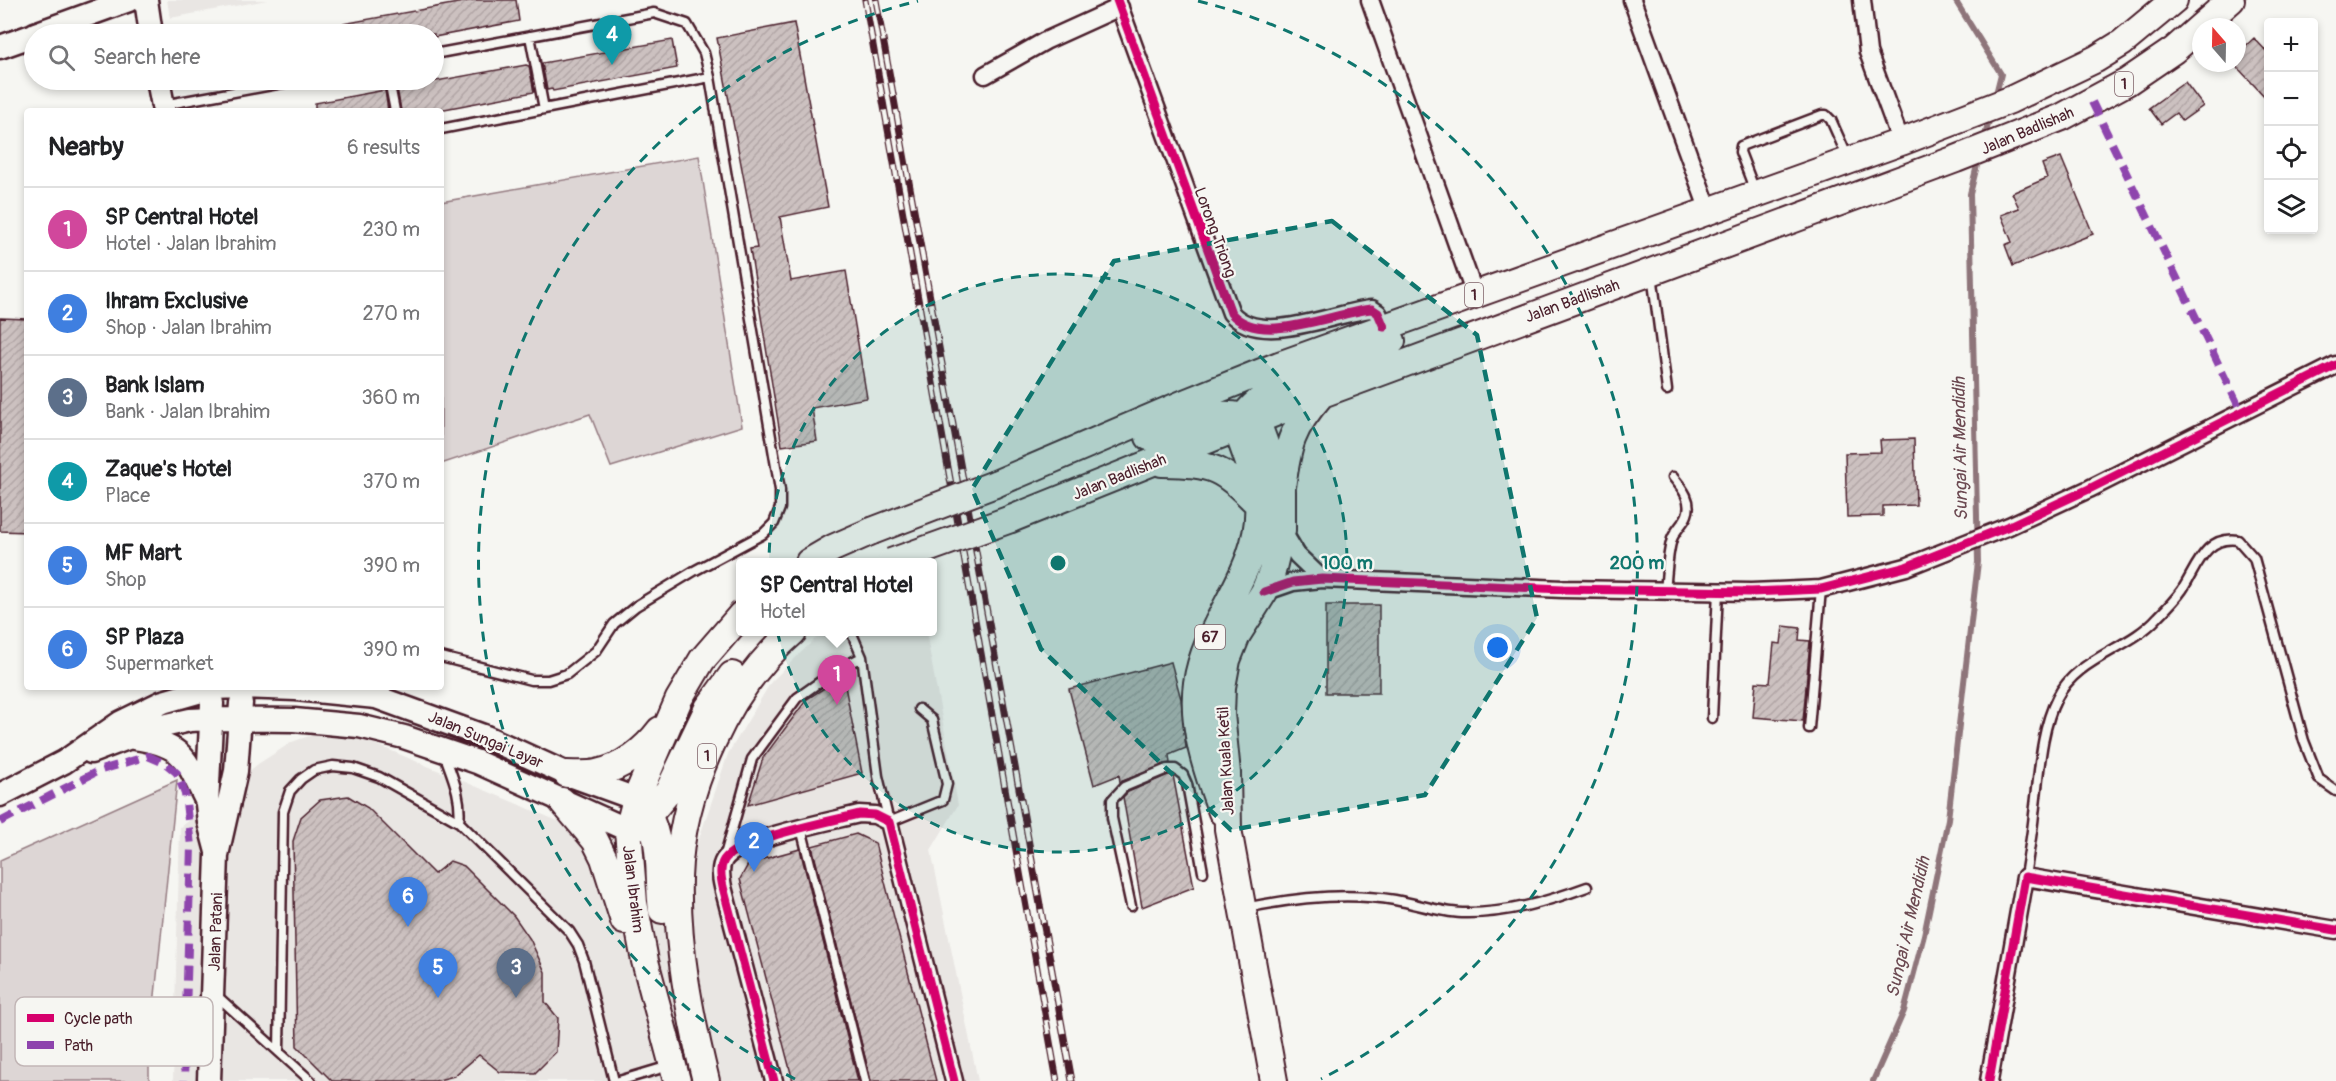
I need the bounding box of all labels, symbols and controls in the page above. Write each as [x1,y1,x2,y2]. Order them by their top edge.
pin: 4 [592,16,632,65]
north arrow [2192,18,2246,72]
map controls [2264,18,2318,234]
button: + [2264,18,2318,72]
search box [24,24,444,90]
icon: search [45,41,78,74]
text: Search here [93,43,200,71]
road number: 1 [2115,72,2133,96]
button: − [2264,72,2318,126]
street label: Jalan Badlishah [1978,102,2077,159]
button: locate [2264,126,2318,180]
text: Nearby [48,131,124,163]
text: 6 results [347,135,420,160]
button: layers [2264,180,2318,234]
street label: Lorong Triong [1190,185,1241,280]
text: SP Central Hotel [105,203,259,231]
text: 1 [64,217,71,242]
text: 230 m [363,217,420,242]
text: Hotel · Jalan Ibrahim [105,231,277,256]
street label: Jalan Badlishah [1522,275,1622,327]
road number: 1 [1465,283,1483,307]
text: Ihram Exclusive [105,287,248,315]
text: 2 [62,301,73,326]
text: 270 m [362,301,420,326]
text: Shop · Jalan Ibrahim [105,315,272,340]
text: Bank Islam [105,371,204,399]
water label: Sungai Air Mendidih [1948,375,1973,521]
text: 3 [62,385,73,410]
text: 360 m [361,385,420,410]
text: Bank · Jalan Ibrahim [105,399,270,424]
street label: Jalan Badlishah [1070,449,1169,505]
text: Zaque's Hotel [105,455,232,483]
text: 4 [62,469,73,494]
text: 370 m [363,469,420,494]
text: Place [105,483,150,508]
text: MF Mart [105,539,182,567]
text: 100 m [1321,552,1373,575]
text: 200 m [1610,552,1664,575]
text: 5 [62,553,73,578]
text: 390 m [363,553,420,578]
centre of rings [1048,553,1068,573]
popup [736,558,937,636]
text: Shop [105,567,146,592]
text: SP Central Hotel [760,571,913,599]
text: Hotel [760,599,806,624]
text: SP Plaza [105,623,184,651]
road number: 67 [1195,625,1225,649]
your location [1483,633,1512,662]
text: 6 [62,637,73,662]
text: 390 m [363,637,420,662]
text: Supermarket [105,651,214,676]
pin: 1 [818,656,856,705]
street label: Jalan Kuala Ketil [1213,706,1239,816]
street label: Jalan Sungai Layar [425,707,546,773]
road number: 1 [698,744,716,768]
pin: 2 [734,822,774,872]
street label: Jalan Ibrahim [618,844,648,934]
water label: Sungai Air Mendidih [1881,853,1936,1000]
pin: 6 [388,878,428,927]
street label: Jalan Patani [205,892,227,972]
pin: 5 [418,948,458,998]
pin: 3 [496,948,536,998]
legend [15,997,213,1066]
text: Cycle path [64,1009,132,1029]
text: Path [64,1036,93,1056]

